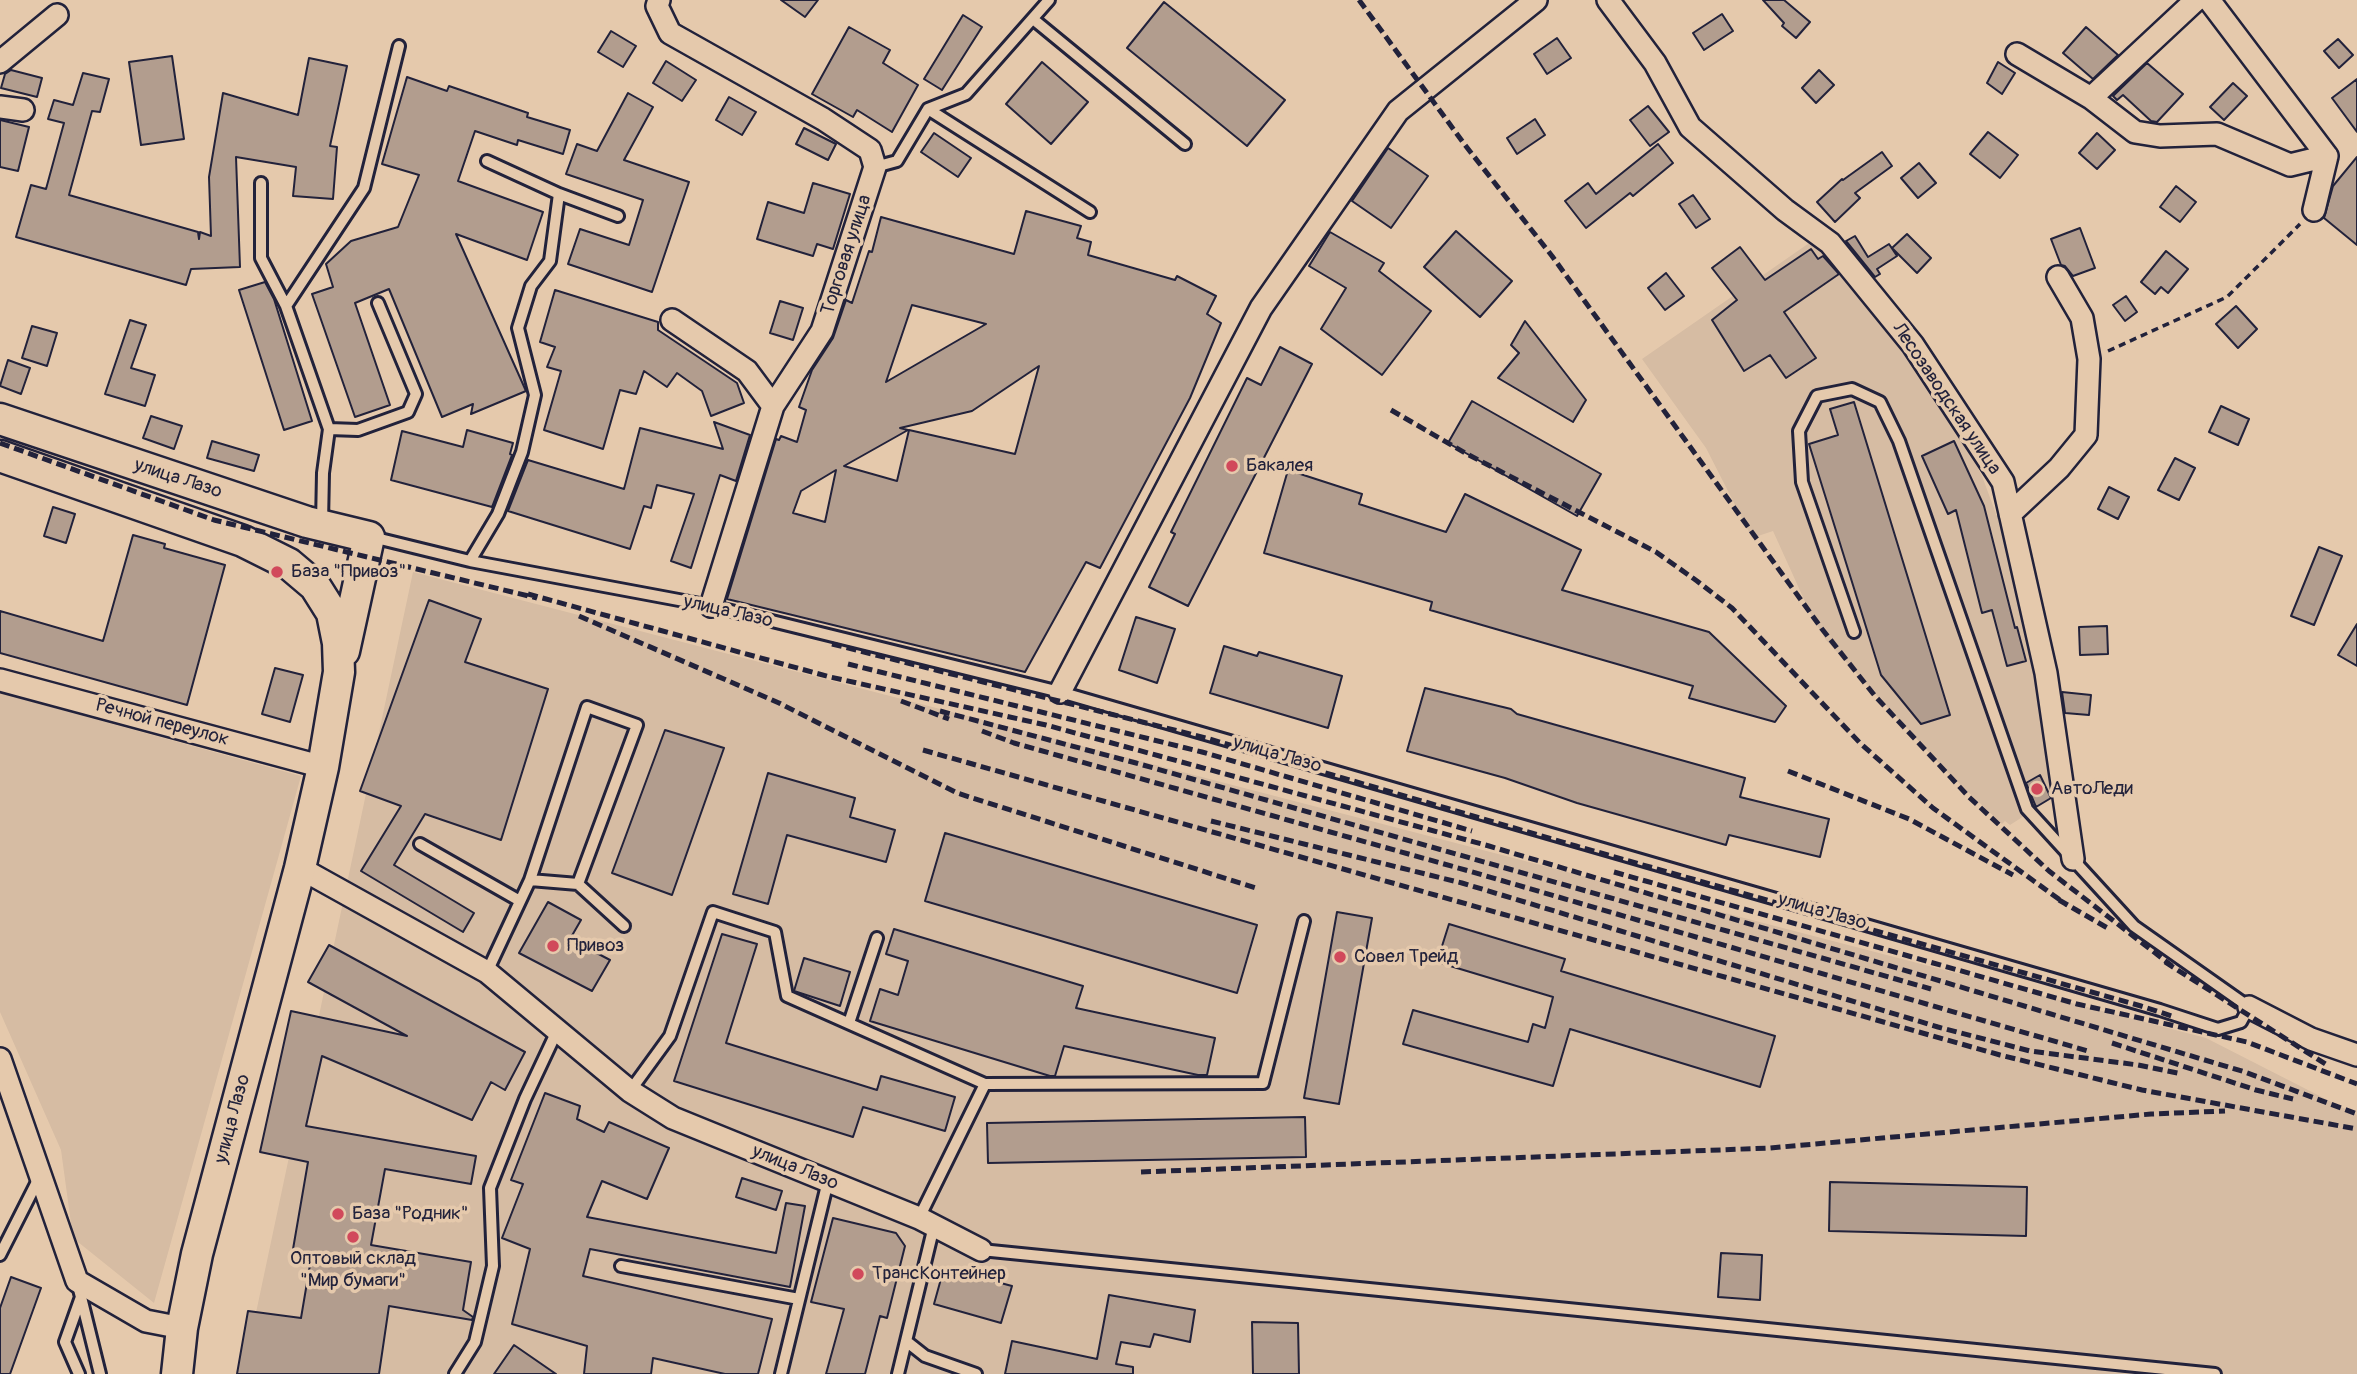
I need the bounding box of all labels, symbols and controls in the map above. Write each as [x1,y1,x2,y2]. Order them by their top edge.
street label: Торговая улица [817,192,877,318]
street label: Лесозаводская улица [1887,319,2005,479]
street label: улица Лазо [131,454,225,504]
place label: Бакалея [1246,455,1313,477]
marker: Бакалея [1224,458,1240,474]
place label: База "Привоз" [291,561,406,583]
marker: База "Привоз" [269,564,285,580]
street label: улица Лазо [681,591,775,633]
street label: Речной переулок [93,694,231,752]
street label: улица Лазо [1230,731,1324,779]
place label: АвтоЛеди [2051,778,2133,800]
marker: АвтоЛеди [2029,781,2045,797]
street label: улица Лазо [1775,888,1869,936]
place label: Привоз [567,935,625,957]
marker: Привоз [545,938,561,954]
place label: Совел Трейд [1354,946,1458,968]
marker: Совел Трейд [1332,949,1348,965]
street label: улица Лазо [210,1072,256,1166]
street label: улица Лазо [749,1140,841,1196]
place label: База "Родник" [352,1203,469,1225]
marker: База "Родник" [330,1206,346,1222]
marker: Оптовый склад "Мир бумаги" [345,1229,361,1245]
place label: Оптовый склад "Мир бумаги" [290,1248,416,1292]
place label: ТрансКонтейнер [872,1263,1006,1285]
marker: ТрансКонтейнер [850,1266,866,1282]

